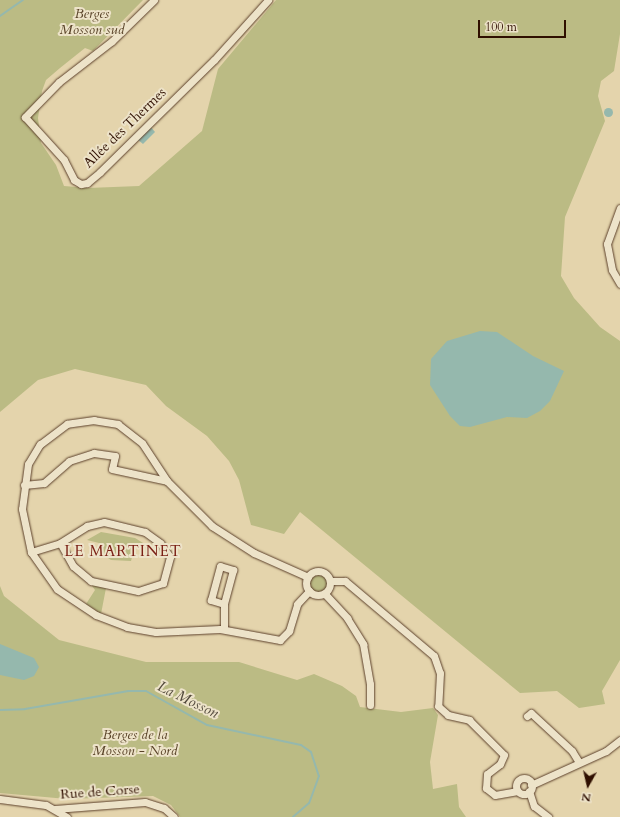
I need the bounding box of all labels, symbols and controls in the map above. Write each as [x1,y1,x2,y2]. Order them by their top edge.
park label: Berges Mosson sud [60,6,124,38]
scale bar [480,12,568,38]
text: 100 m [485,19,517,35]
street label: Allée des Thermes [80,84,170,172]
district label: LE MARTINET [64,543,182,561]
water label: La Mosson [155,678,221,722]
park label: Berges de la Mosson - Nord [92,727,178,760]
north arrow [568,765,608,805]
street label: Rue de Corse [60,781,140,803]
text: N [580,789,592,805]

